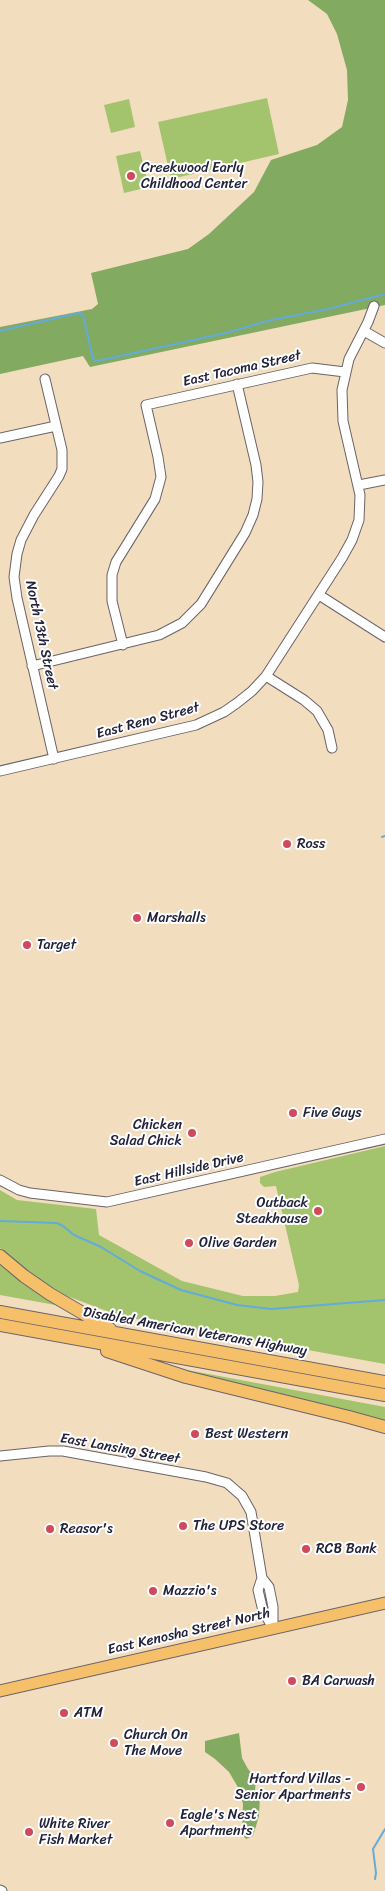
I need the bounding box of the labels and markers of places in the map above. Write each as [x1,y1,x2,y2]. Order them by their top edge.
place label: Creekwood Early Childhood Center [141,160,247,192]
marker: Creekwood Early Childhood Center [125,170,137,182]
place label: Ross [297,836,325,852]
marker: Ross [281,838,293,850]
place label: Marshalls [147,910,206,926]
marker: Marshalls [131,912,143,924]
place label: Target [37,937,76,953]
marker: Target [21,939,33,951]
place label: Five Guys [303,1105,362,1121]
marker: Five Guys [287,1107,299,1119]
place label: Chicken Salad Chick [110,1117,182,1150]
marker: Chicken Salad Chick [186,1127,198,1139]
place label: Outback Steakhouse [236,1195,308,1228]
marker: Outback Steakhouse [312,1205,324,1217]
place label: Olive Garden [199,1235,277,1251]
marker: Olive Garden [183,1237,195,1249]
place label: Best Western [205,1426,288,1442]
marker: Best Western [189,1428,201,1440]
place label: The UPS Store [193,1518,284,1534]
marker: The UPS Store [177,1520,189,1532]
place label: Reasor's [60,1521,113,1537]
marker: Reasor's [44,1523,56,1535]
place label: RCB Bank [316,1541,377,1557]
marker: RCB Bank [300,1543,312,1555]
place label: Mazzio's [163,1583,217,1599]
marker: Mazzio's [147,1585,159,1597]
place label: BA Carwash [302,1673,375,1689]
marker: BA Carwash [286,1675,298,1687]
place label: ATM [74,1705,103,1721]
marker: ATM [58,1707,70,1719]
place label: Church On The Move [124,1727,188,1760]
marker: Church On The Move [108,1737,120,1749]
place label: Hartford Villas - Senior Apartments [235,1771,351,1804]
marker: Hartford Villas - Senior Apartments [355,1781,367,1793]
place label: Eagle's Nest Apartments [180,1807,257,1840]
place label: White River Fish Market [39,1816,112,1848]
marker: Eagle's Nest Apartments [164,1817,176,1829]
marker: White River Fish Market [23,1826,35,1838]

